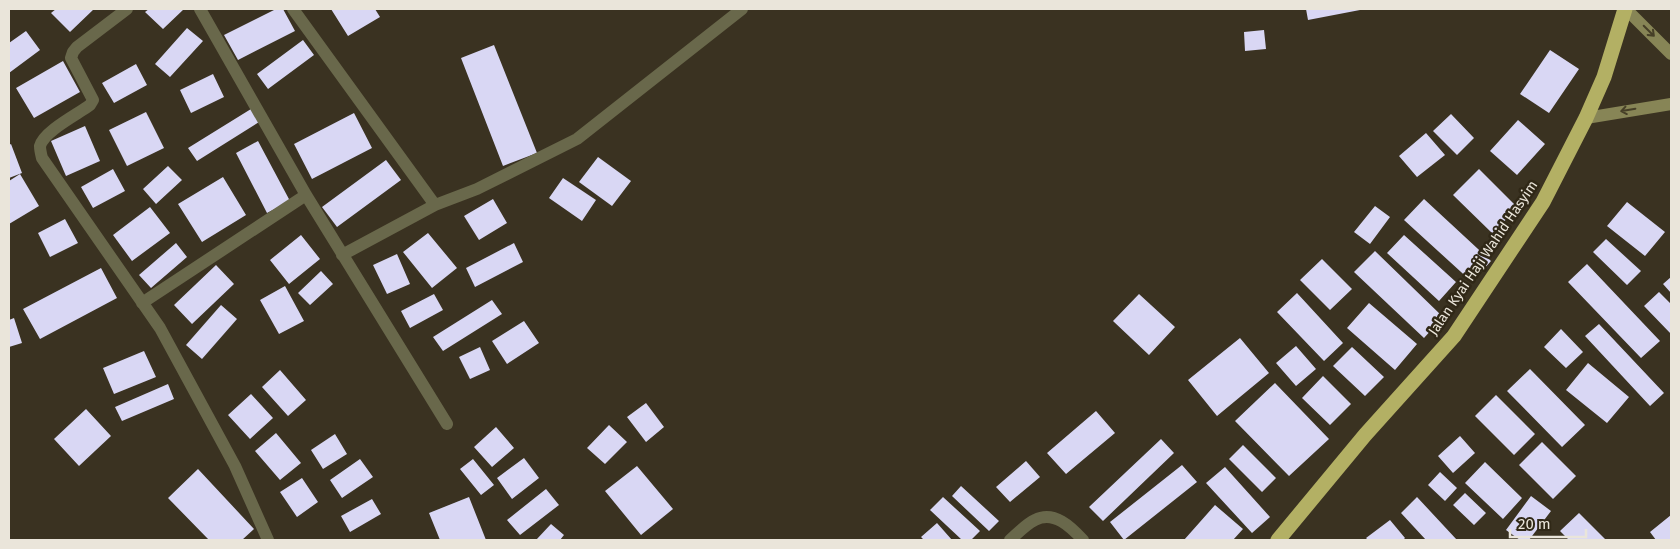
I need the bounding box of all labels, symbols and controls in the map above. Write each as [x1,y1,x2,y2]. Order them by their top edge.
one-way arrow [1642,25,1655,37]
one-way arrow [1621,106,1637,115]
street label: Jalan Kyai Haji Wahid Hasyim [1425,177,1541,339]
scale bar [1510,506,1586,538]
text: 20 m [1518,515,1551,533]

